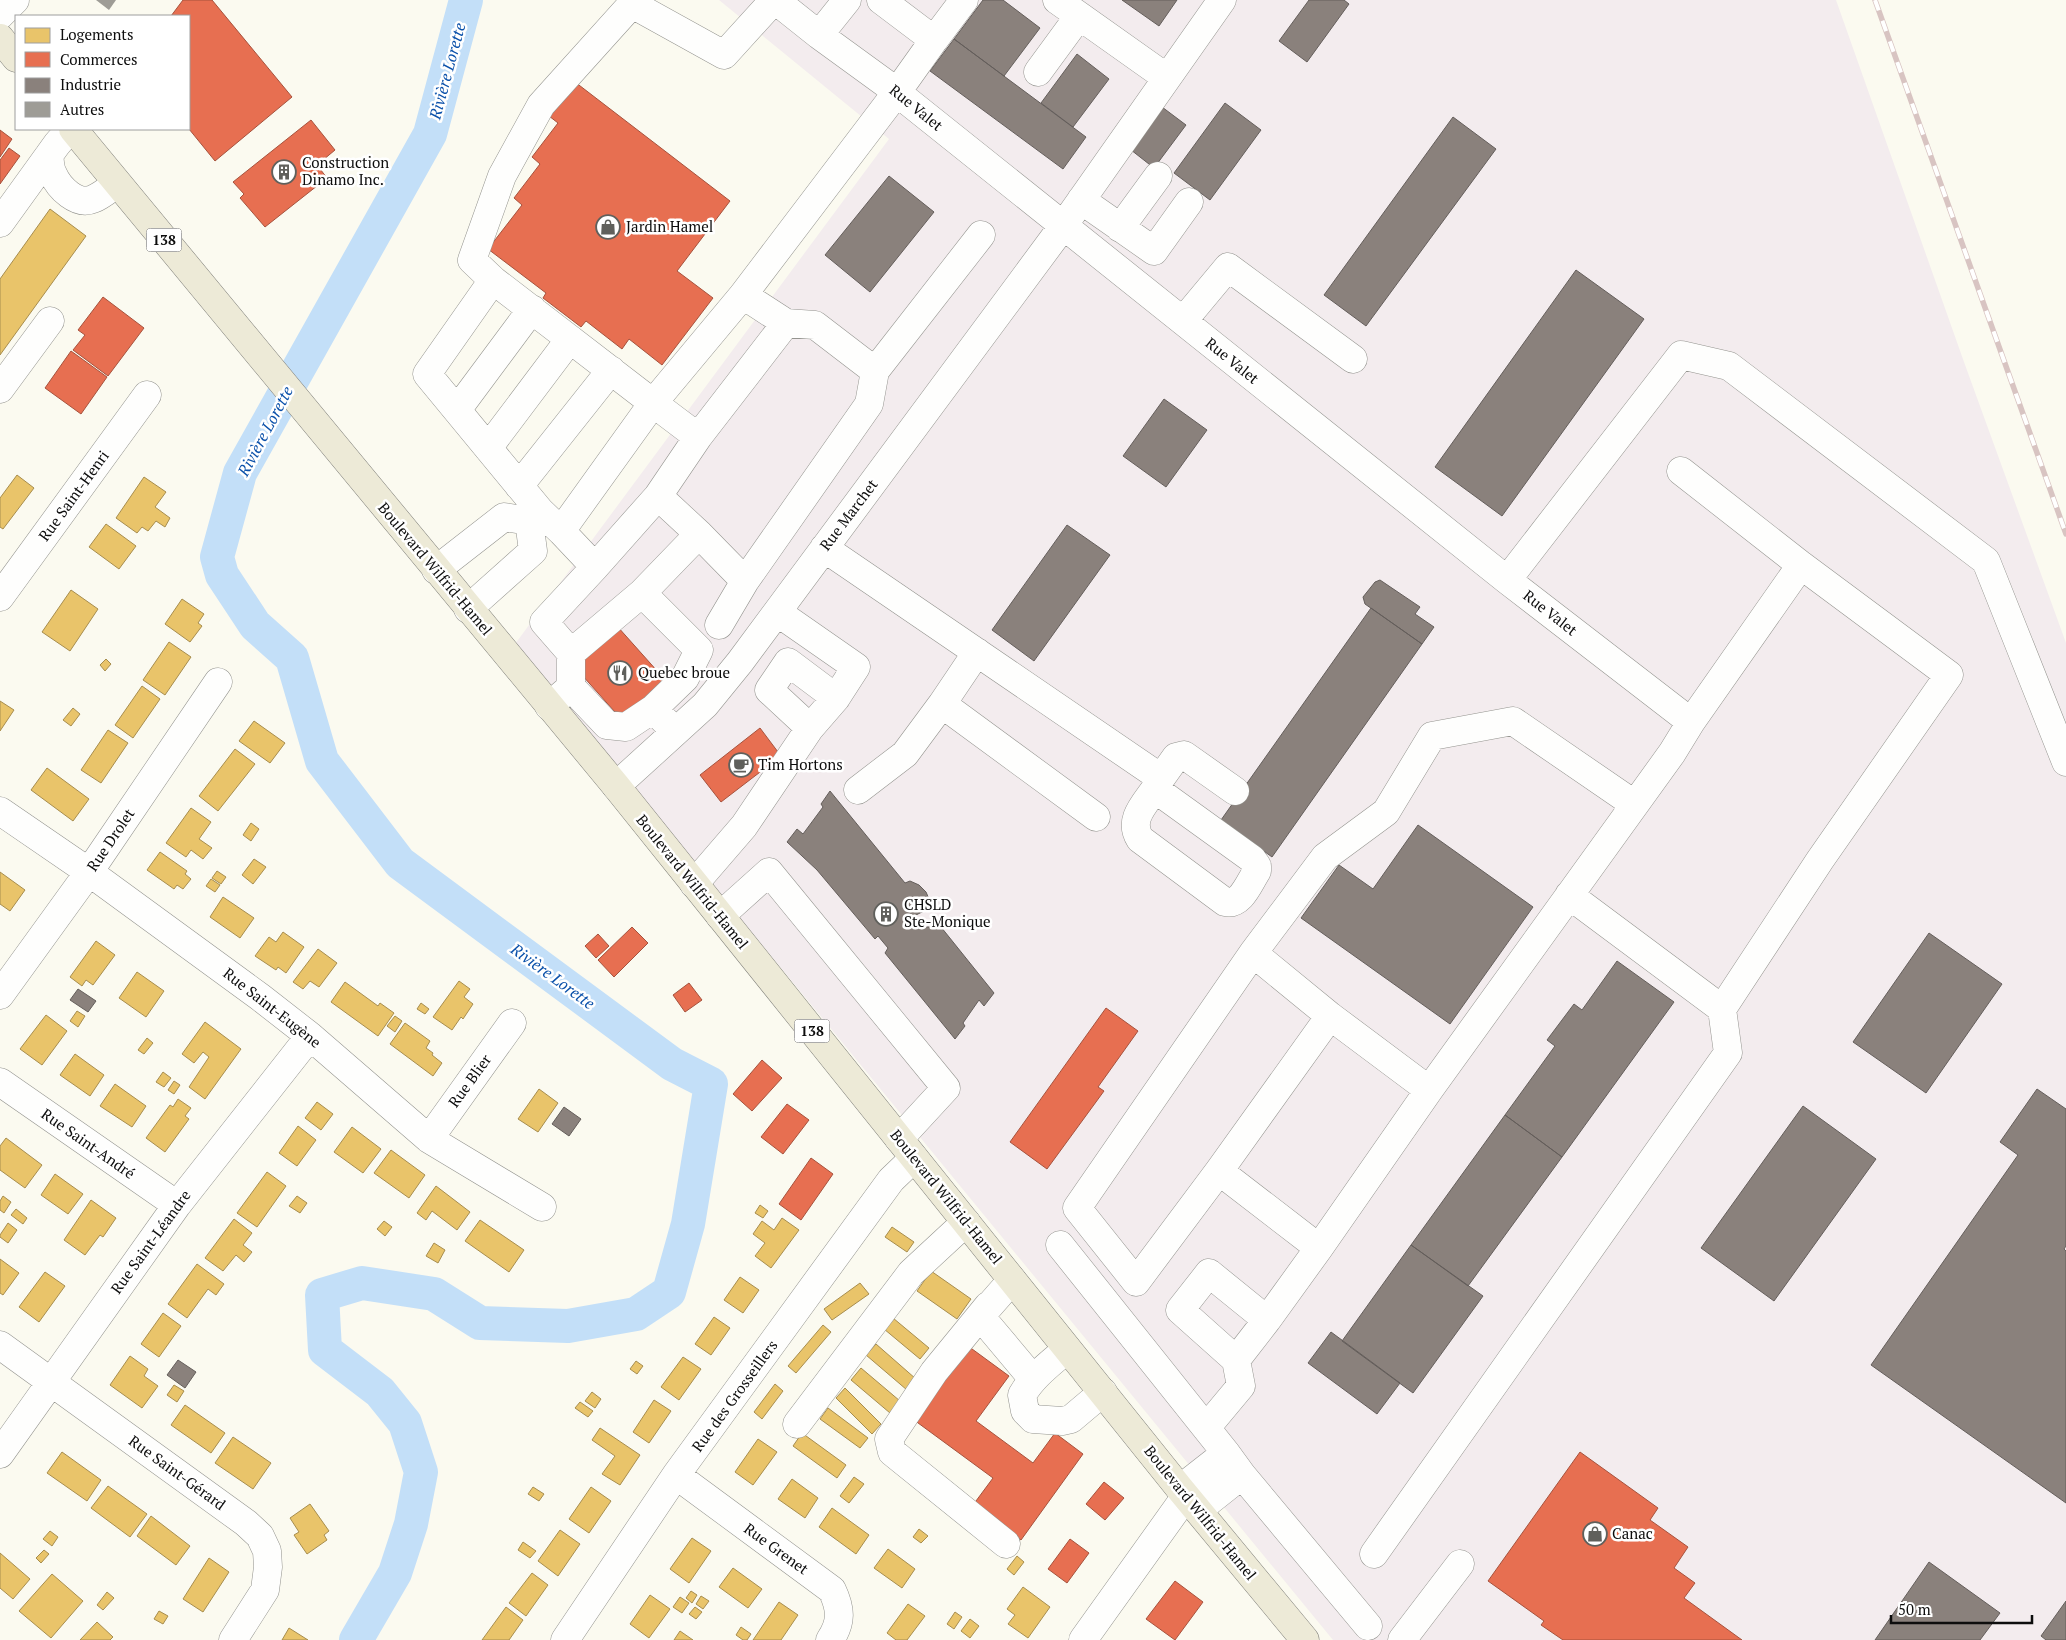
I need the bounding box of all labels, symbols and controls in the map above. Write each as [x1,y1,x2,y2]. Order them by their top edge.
legend [15,15,190,130]
water label: Rivière Lorette [423,20,470,123]
text: Logements [60,24,133,44]
text: Commerces [60,49,138,69]
text: Industrie [60,74,121,94]
street label: Rue Valet [886,80,948,135]
text: Autres [60,99,104,119]
place label: Construction Dinamo Inc. [302,152,389,189]
building icon: Construction Dinamo Inc. [271,159,297,185]
shop icon: Jardin Hamel [595,214,621,240]
place label: Jardin Hamel [626,216,713,236]
road number: 138 [146,228,182,252]
street label: Rue Valet [1202,333,1264,388]
water label: Rivière Lorette [232,382,298,481]
street label: Rue Saint-Henri [34,446,113,545]
street label: Rue Marchet [815,474,882,554]
street label: Boulevard Wilfrid-Hamel [374,498,497,639]
street label: Rue Valet [1520,585,1582,640]
restaurant icon: Quebec broue [607,660,633,686]
place label: Quebec broue [638,662,730,682]
cafe icon: Tim Hortons [728,752,754,778]
place label: Tim Hortons [758,754,843,774]
street label: Rue Drolet [82,804,139,875]
street label: Boulevard Wilfrid-Hamel [632,810,753,953]
place label: CHSLD Ste-Monique [904,894,991,931]
building icon: CHSLD Ste-Monique [873,901,899,927]
water label: Rivière Lorette [506,937,599,1014]
street label: Rue Saint-Eugène [220,963,326,1052]
road number: 138 [794,1019,830,1042]
street label: Rue Blier [443,1050,495,1111]
street label: Rue Saint-André [38,1103,139,1183]
street label: Boulevard Wilfrid-Hamel [886,1125,1007,1268]
street label: Rue Saint-Léandre [106,1186,195,1297]
street label: Rue des Grosseillers [687,1335,782,1455]
street label: Rue Saint-Gérard [125,1430,230,1514]
street label: Boulevard Wilfrid-Hamel [1140,1441,1261,1584]
street label: Rue Grenet [740,1518,813,1579]
shop icon: Canac [1582,1521,1608,1547]
place label: Canac [1612,1523,1653,1543]
scale bar [1891,1592,2032,1624]
text: 50 m [1898,1599,1931,1619]

